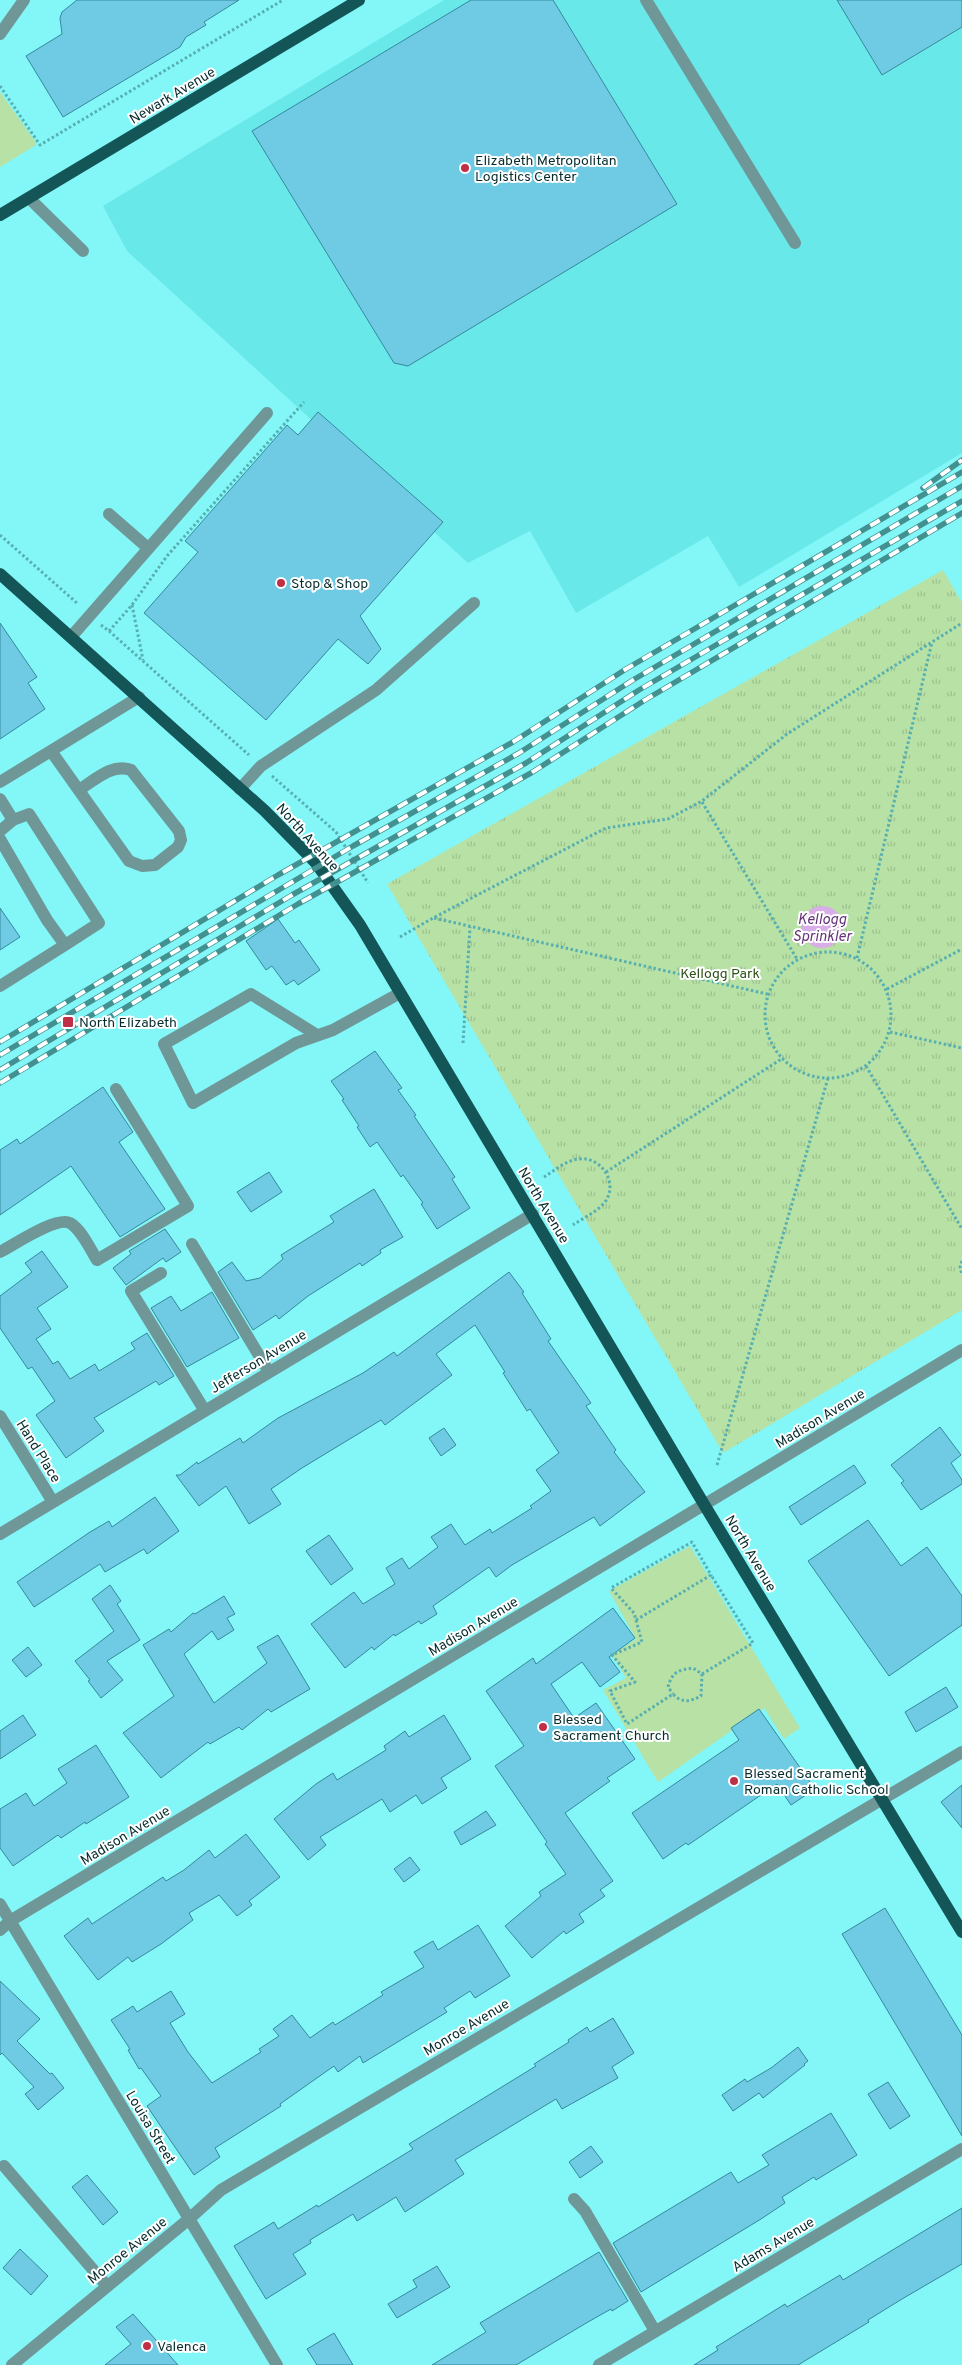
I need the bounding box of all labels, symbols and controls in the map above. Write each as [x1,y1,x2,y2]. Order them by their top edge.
street label: Newark Avenue [127,64,219,129]
place label: Elizabeth Metropolitan Logistics Center [475,153,617,186]
marker: Elizabeth Metropolitan Logistics Center [459,162,471,174]
place label: Stop & Shop [291,576,368,593]
marker: Stop & Shop [275,577,287,589]
street label: North Avenue [272,800,342,876]
water label: Kellogg Sprinkler [792,911,853,947]
park label: Kellogg Park [680,966,760,983]
marker: North Elizabeth [61,1015,75,1029]
place label: North Elizabeth [79,1015,177,1032]
street label: North Avenue [513,1165,572,1247]
street label: Jefferson Avenue [208,1327,310,1398]
street label: Madison Avenue [773,1386,869,1453]
street label: Hand Place [12,1417,64,1486]
street label: North Avenue [720,1513,779,1595]
street label: Madison Avenue [426,1594,522,1661]
place label: Blessed Sacrament Church [553,1712,670,1745]
marker: Blessed Sacrament Church [537,1721,549,1733]
place label: Blessed Sacrament Roman Catholic School [744,1766,889,1799]
marker: Blessed Sacrament Roman Catholic School [728,1775,740,1787]
street label: Madison Avenue [78,1803,174,1870]
street label: Monroe Avenue [421,1996,513,2061]
street label: Louisa Street [121,2088,178,2168]
street label: Monroe Avenue [85,2214,171,2288]
street label: Adams Avenue [730,2214,818,2276]
place label: Valenca [157,2339,206,2356]
marker: Valenca [141,2340,153,2352]

